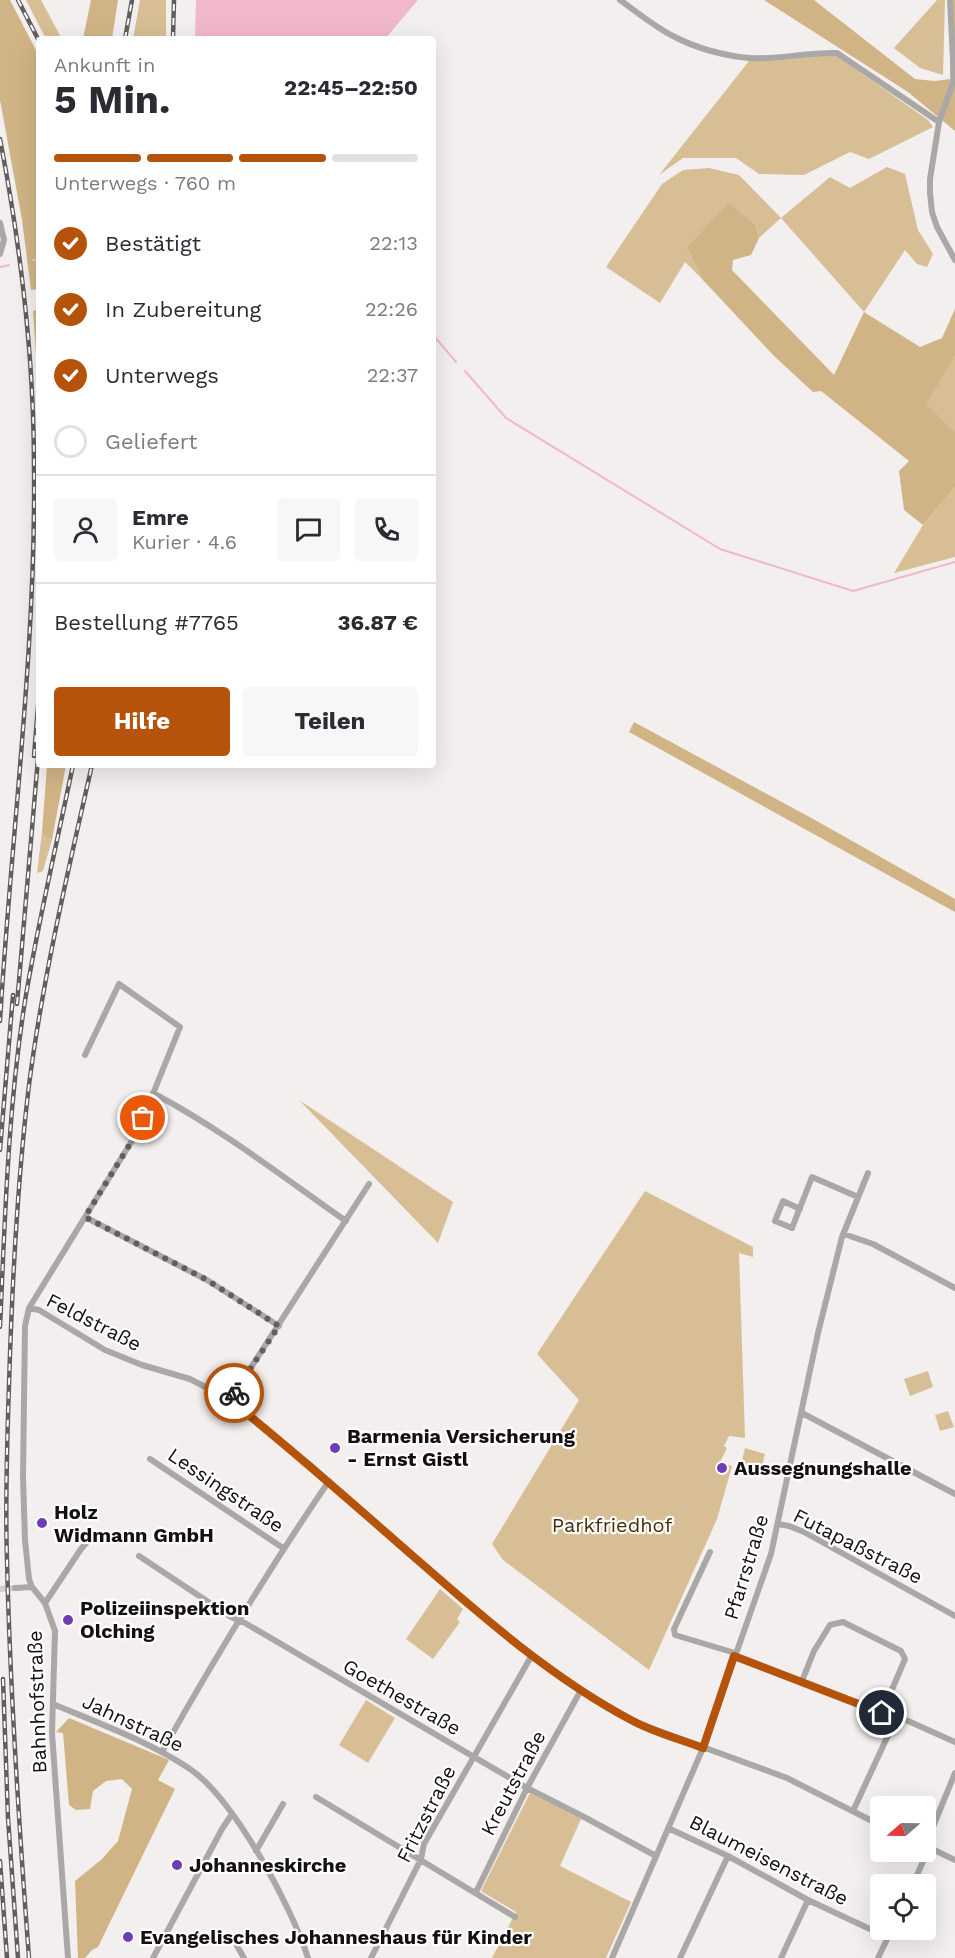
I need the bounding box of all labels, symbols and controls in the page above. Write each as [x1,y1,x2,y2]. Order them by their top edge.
text: Ankunft in [54,53,155,77]
text: 22:45–22:50 [284,75,418,100]
text: 5 Min. [54,77,170,122]
text: Unterwegs · 760 m [54,171,236,195]
icon: check [54,227,87,260]
text: Bestätigt [105,231,201,256]
text: 22:13 [369,231,418,255]
icon: check [54,293,87,326]
text: In Zubereitung [105,297,261,322]
text: 22:26 [365,297,418,321]
icon: check [54,359,87,392]
text: Unterwegs [105,363,219,388]
text: 22:37 [367,363,418,387]
text: Geliefert [105,429,197,454]
button: person [54,498,117,561]
button: chat [277,498,340,561]
button: phone [355,498,418,561]
text: Emre [132,505,189,530]
text: Kurier · 4.6 [132,530,237,554]
text: Bestellung #7765 [54,610,239,635]
text: 36.87 € [337,610,418,635]
button: Hilfe [54,687,230,756]
button: Teilen [242,687,418,756]
pin [117,1092,168,1143]
icon: bag [126,1101,159,1134]
street label: Feldstraße [43,1288,145,1356]
courier [204,1363,264,1423]
icon: bike [218,1377,251,1410]
place label: Barmenia Versicherung - Ernst Gistl [347,1424,576,1471]
marker: Barmenia Versicherung - Ernst Gistl [328,1441,342,1455]
street label: Lessingstraße [163,1442,289,1538]
place label: Aussegnungshalle [734,1456,912,1480]
marker: Aussegnungshalle [715,1461,729,1475]
place label: Holz Widmann GmbH [54,1500,214,1547]
street label: Futapaßstraße [789,1503,927,1589]
street label: Pfarrstraße [719,1512,773,1622]
park label: Parkfriedhof [552,1513,672,1537]
marker: Holz Widmann GmbH [35,1516,49,1530]
place label: Polizeiinspektion Olching [80,1596,249,1643]
marker: Polizeiinspektion Olching [61,1613,75,1627]
street label: Bahnhofstraße [23,1630,51,1774]
street label: Goethestraße [339,1654,465,1740]
pin [856,1687,907,1738]
street label: Jahnstraße [79,1689,187,1757]
icon: home [865,1696,898,1729]
street label: Kreutstraße [475,1726,551,1840]
street label: Fritzstraße [391,1761,461,1867]
north arrow [870,1796,936,1862]
map controls [870,1796,936,1940]
street label: Blaumeisenstraße [685,1810,853,1910]
place label: Johanneskirche [189,1853,346,1877]
marker: Johanneskirche [170,1858,184,1872]
button: locate [870,1874,936,1940]
place label: Evangelisches Johanneshaus für Kinder [140,1925,532,1949]
marker: Evangelisches Johanneshaus für Kinder [121,1930,135,1944]

